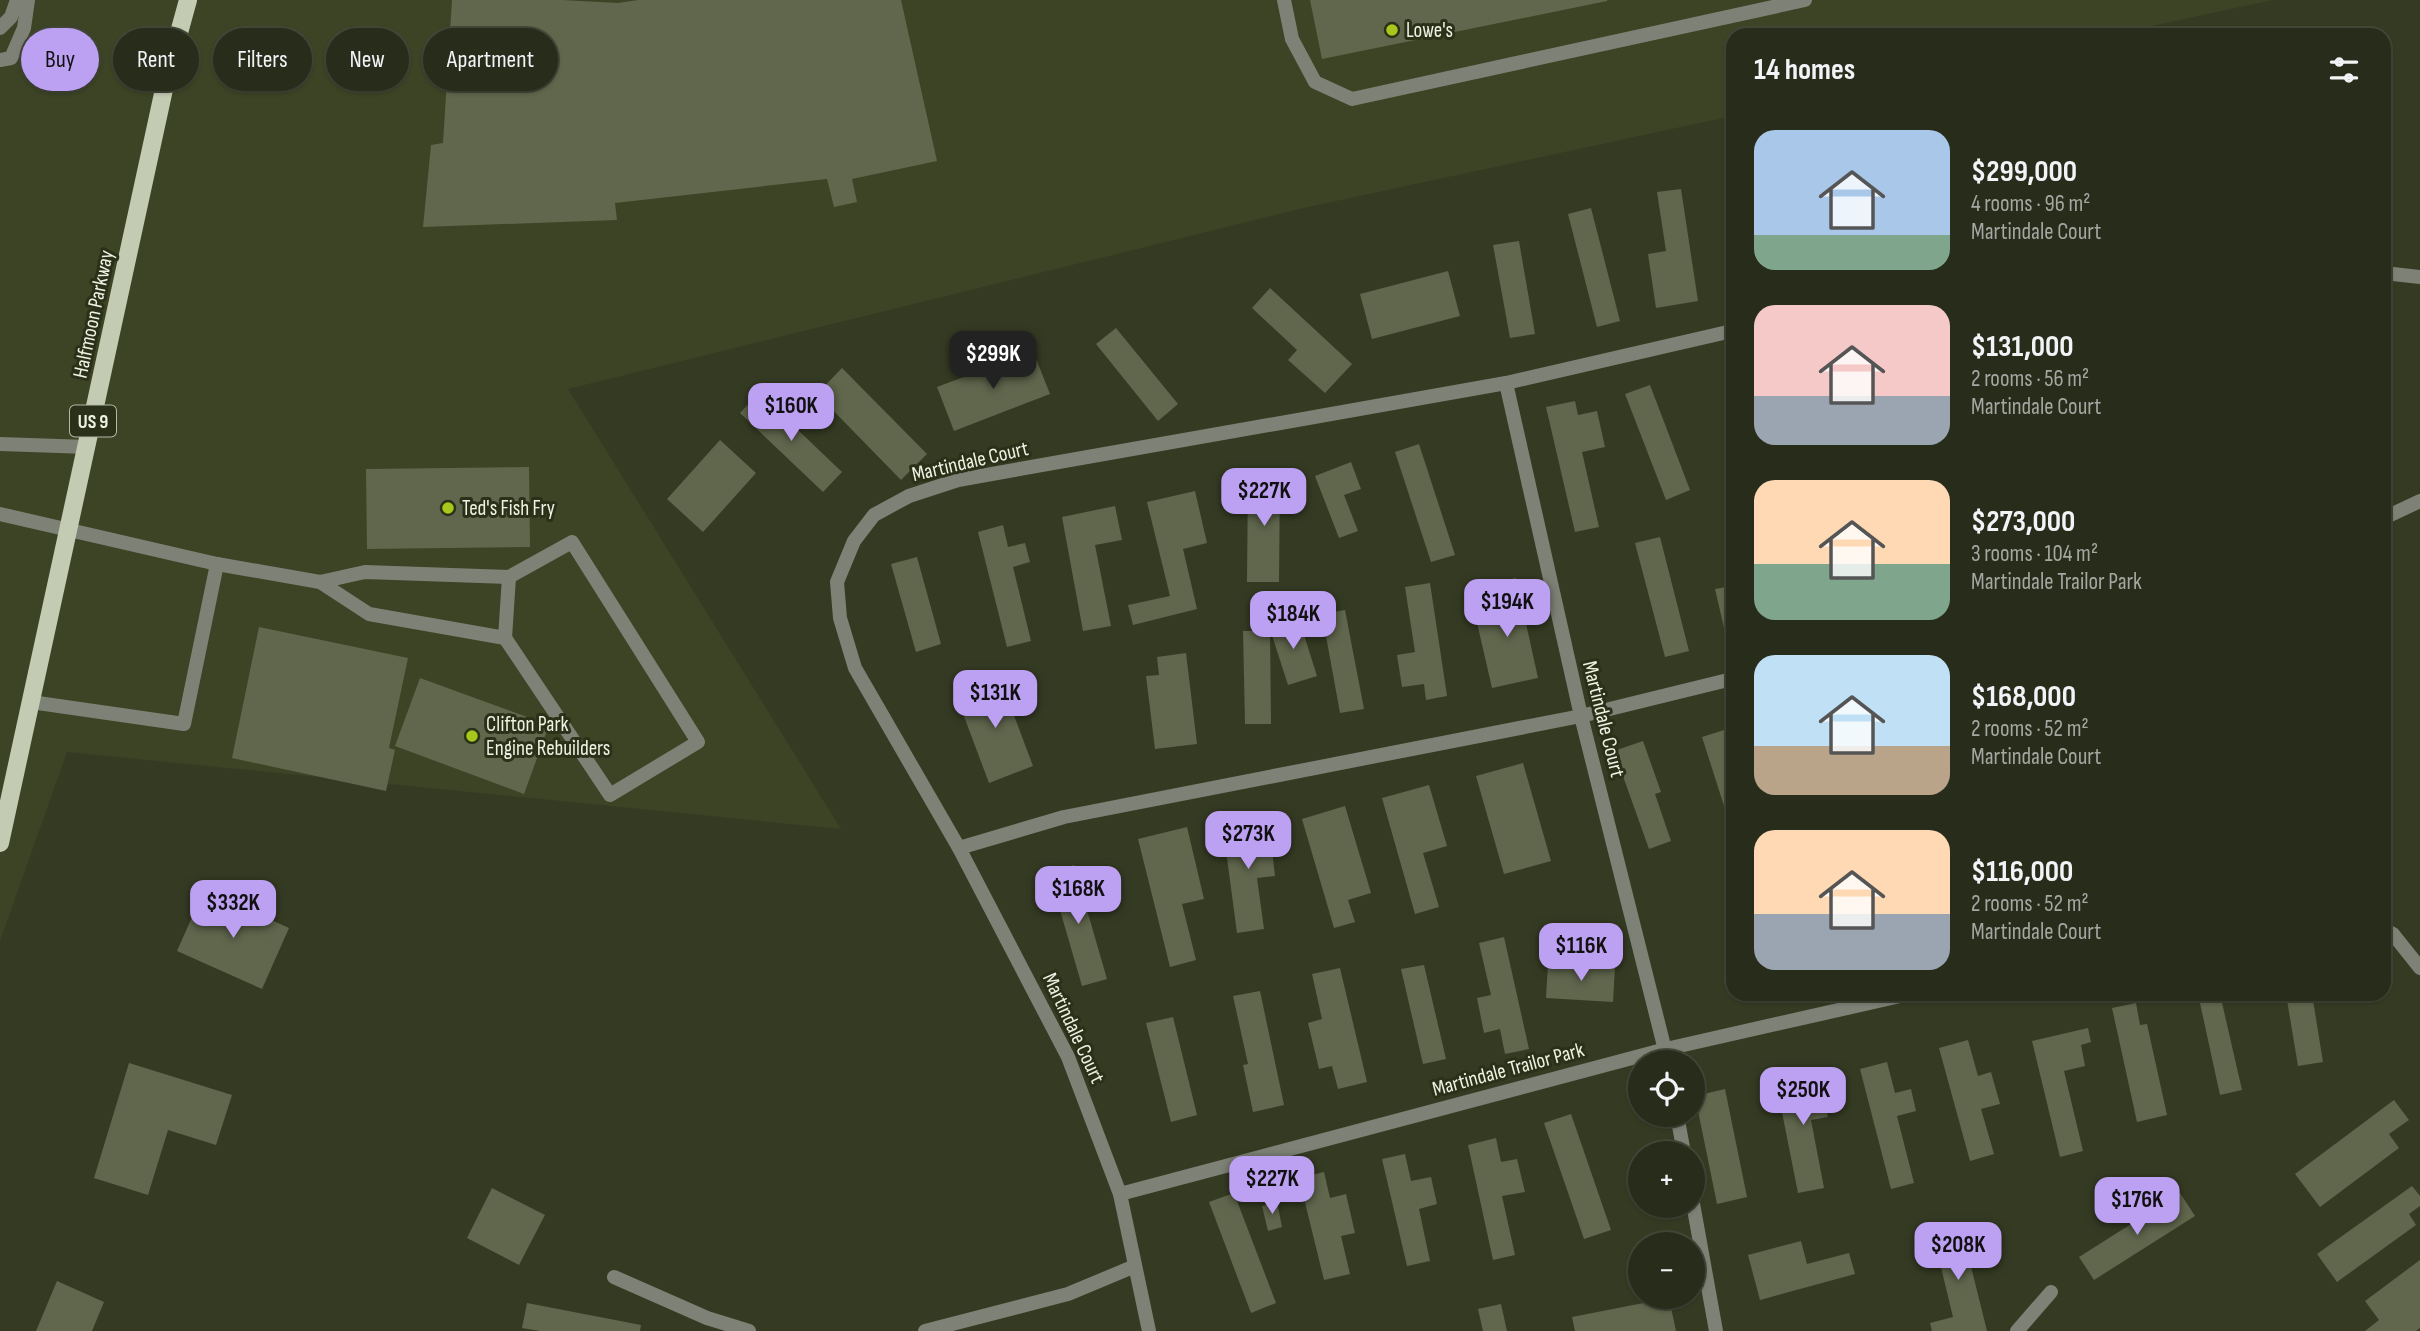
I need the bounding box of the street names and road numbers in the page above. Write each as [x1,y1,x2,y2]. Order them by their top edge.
street label: Halfmoon Parkway [68,248,119,380]
road number: US 9 [70,406,116,436]
street label: Martindale Court [909,436,1031,487]
street label: Martindale Court [1577,658,1630,780]
street label: Martindale Court [1037,969,1110,1087]
street label: Martindale Trailor Park [1430,1037,1587,1102]

